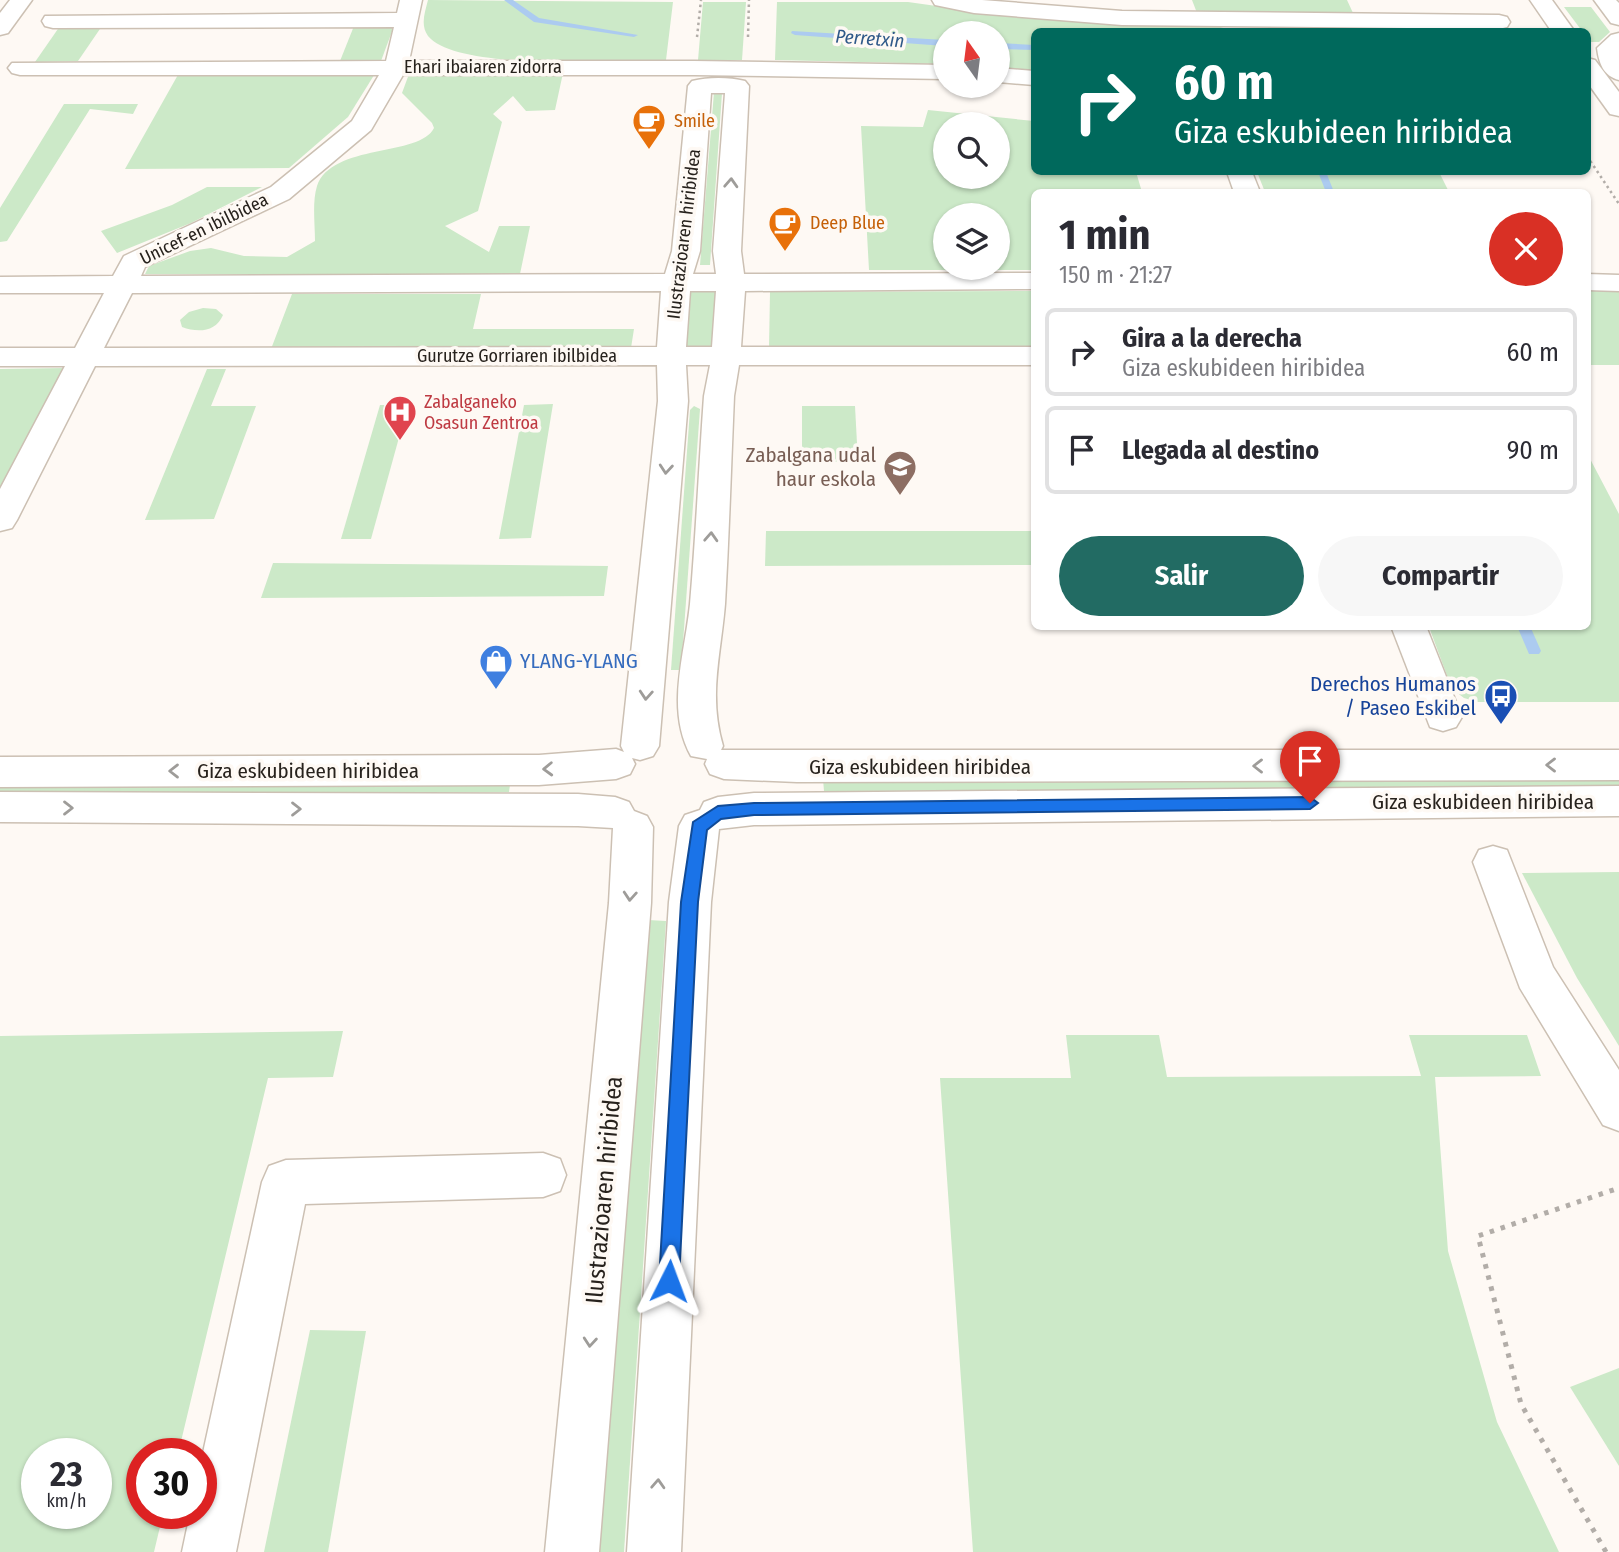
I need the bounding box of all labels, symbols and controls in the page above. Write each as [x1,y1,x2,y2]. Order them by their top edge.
north arrow [933,21,1010,98]
map controls [933,21,1010,280]
water label: Perretxin [835,25,905,52]
text: 60 m [1174,53,1274,112]
street label: Ehari ibaiaren zidorra [404,56,562,78]
icon: right [1059,56,1150,147]
cafe icon: Smile [630,102,668,151]
place label: Smile [674,110,715,132]
button: search [933,112,1010,189]
text: Giza eskubideen hiribidea [1174,113,1513,151]
street label: Ilustrazioaren hiribidea [663,147,705,320]
one-way arrow [723,177,738,188]
street label: Unicef-en ibilbidea [136,188,272,270]
button: layers [933,203,1010,280]
cafe icon: Deep Blue [766,204,804,253]
text: 1 min [1059,210,1150,260]
place label: Deep Blue [810,212,885,234]
button: close [1489,212,1563,286]
text: 150 m · 21:27 [1059,261,1172,289]
text: Gira a la derecha [1122,323,1302,354]
icon: right [1063,333,1101,371]
text: 60 m [1506,337,1559,368]
street label: Gurutze Gorriaren ibilbidea [417,345,617,367]
text: Giza eskubideen hiribidea [1122,354,1365,382]
place label: Zabalganeko Osasun Zentroa [424,391,539,434]
hospital icon: Zabalganeko Osasun Zentroa [381,393,419,442]
icon: arrive [1063,431,1101,469]
text: Llegada al destino [1122,435,1319,466]
text: 90 m [1507,435,1559,466]
place label: Zabalgana udal haur eskola [746,442,876,492]
school or university icon: Zabalgana udal haur eskola [881,448,919,497]
one-way arrow [659,463,674,474]
one-way arrow [703,532,718,543]
button: Salir [1059,536,1304,616]
button: Compartir [1318,536,1563,616]
shop icon: YLANG-YLANG [477,642,515,691]
place label: YLANG-YLANG [520,648,638,674]
place label: Derechos Humanos / Paseo Eskibel [1310,671,1476,721]
bus stop icon: Derechos Humanos / Paseo Eskibel [1482,677,1520,726]
one-way arrow [639,690,654,701]
pin [1280,731,1340,803]
icon: arrive [1291,742,1329,780]
street label: Giza eskubideen hiribidea [809,754,1031,780]
one-way arrow [1545,757,1556,773]
street label: Giza eskubideen hiribidea [197,758,419,784]
one-way arrow [1253,758,1263,774]
one-way arrow [543,762,554,777]
one-way arrow [168,763,179,779]
street label: Giza eskubideen hiribidea [1372,789,1594,815]
one-way arrow [63,800,74,816]
one-way arrow [291,801,301,817]
one-way arrow [623,890,638,901]
street label: Ilustrazioaren hiribidea [580,1075,628,1305]
position arrow [632,1244,706,1318]
one-way arrow [583,1337,598,1348]
speed limit sign: 30 [126,1438,217,1529]
text: 23 [50,1453,83,1495]
one-way arrow [650,1478,665,1489]
text: km/h [46,1490,87,1512]

